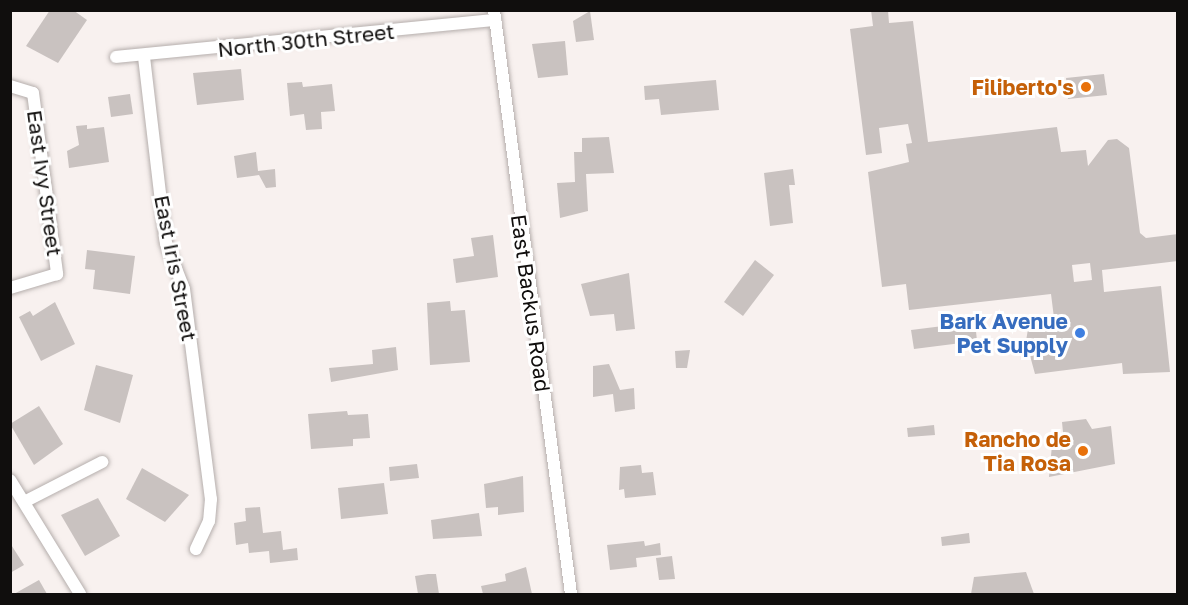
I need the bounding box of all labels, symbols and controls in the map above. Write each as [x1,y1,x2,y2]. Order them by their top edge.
street label: North 30th Street [216,18,396,62]
place label: Filiberto's [971,74,1074,100]
marker: Filiberto's [1079,80,1093,94]
street label: East Ivy Street [22,108,68,258]
street label: East Iris Street [149,193,203,343]
street label: East Backus Road [506,213,556,393]
place label: Bark Avenue Pet Supply [939,308,1068,358]
marker: Bark Avenue Pet Supply [1073,326,1087,340]
place label: Rancho de Tia Rosa [964,426,1071,476]
marker: Rancho de Tia Rosa [1076,444,1090,458]

